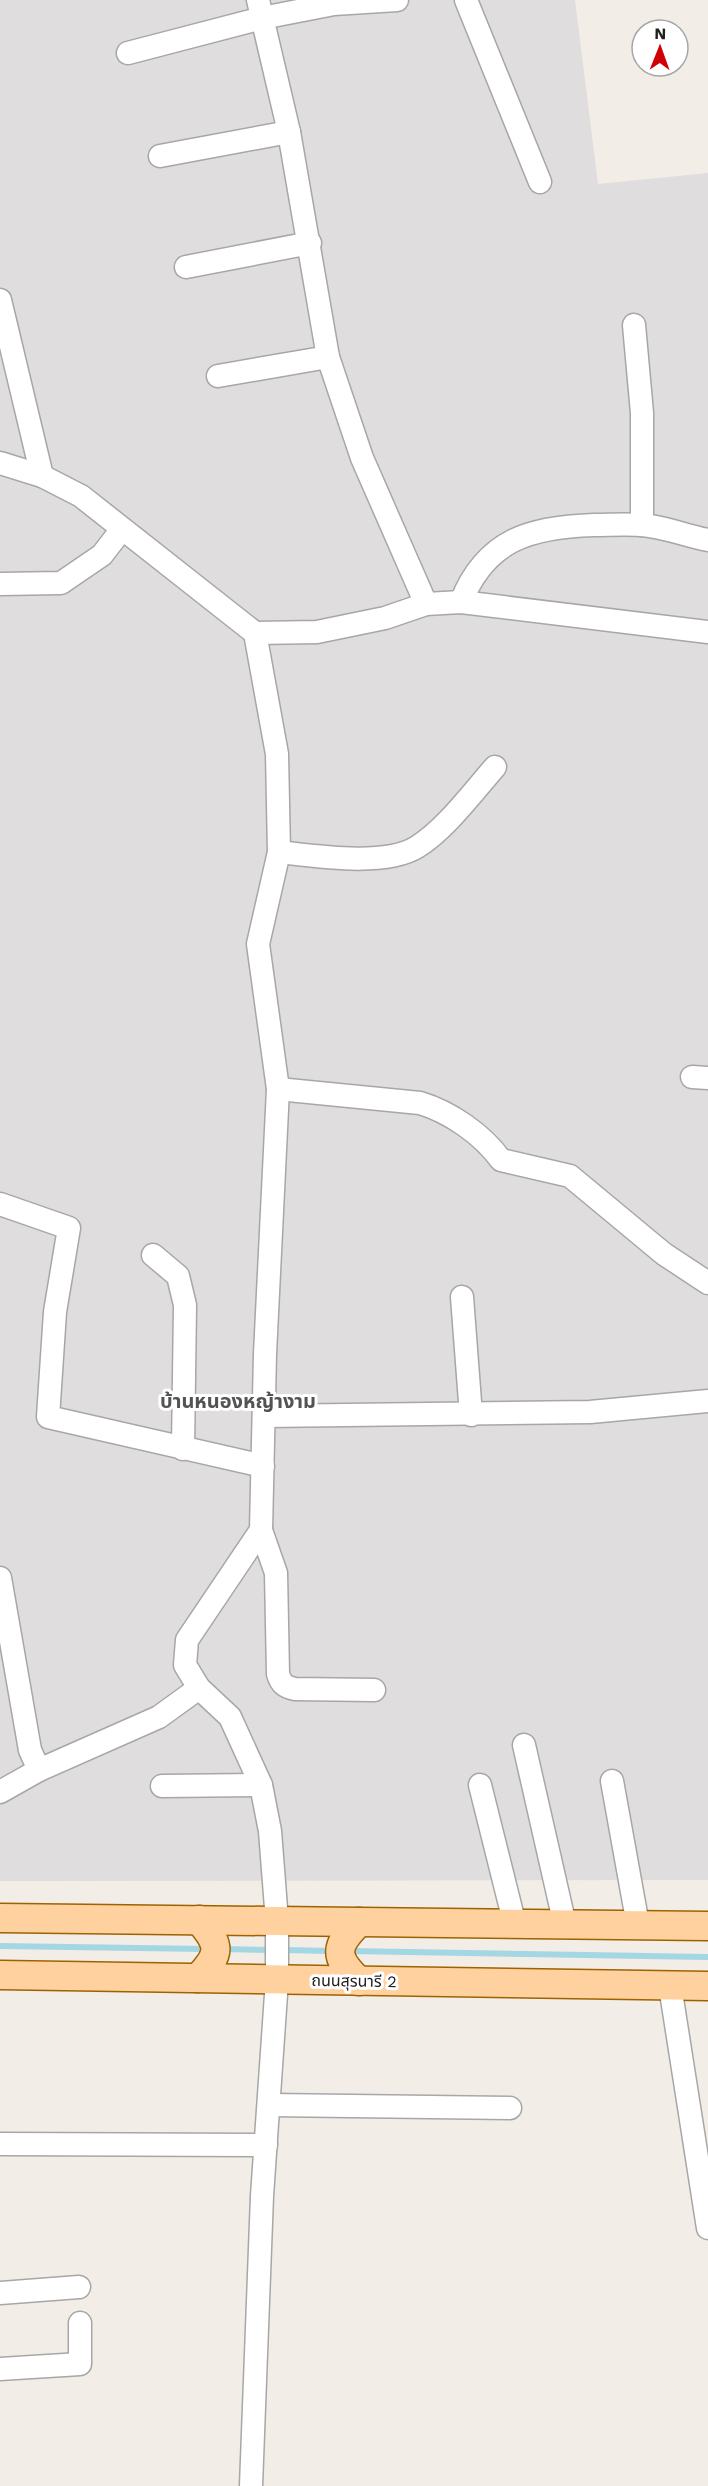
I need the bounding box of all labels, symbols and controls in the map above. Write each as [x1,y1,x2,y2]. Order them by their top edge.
north arrow [630,18,690,78]
text: N [654,24,666,43]
district label: บ้านหนองหญ้างาม [160,1389,316,1413]
street label: ถนนสุรนารี 2 [311,1971,397,1991]

